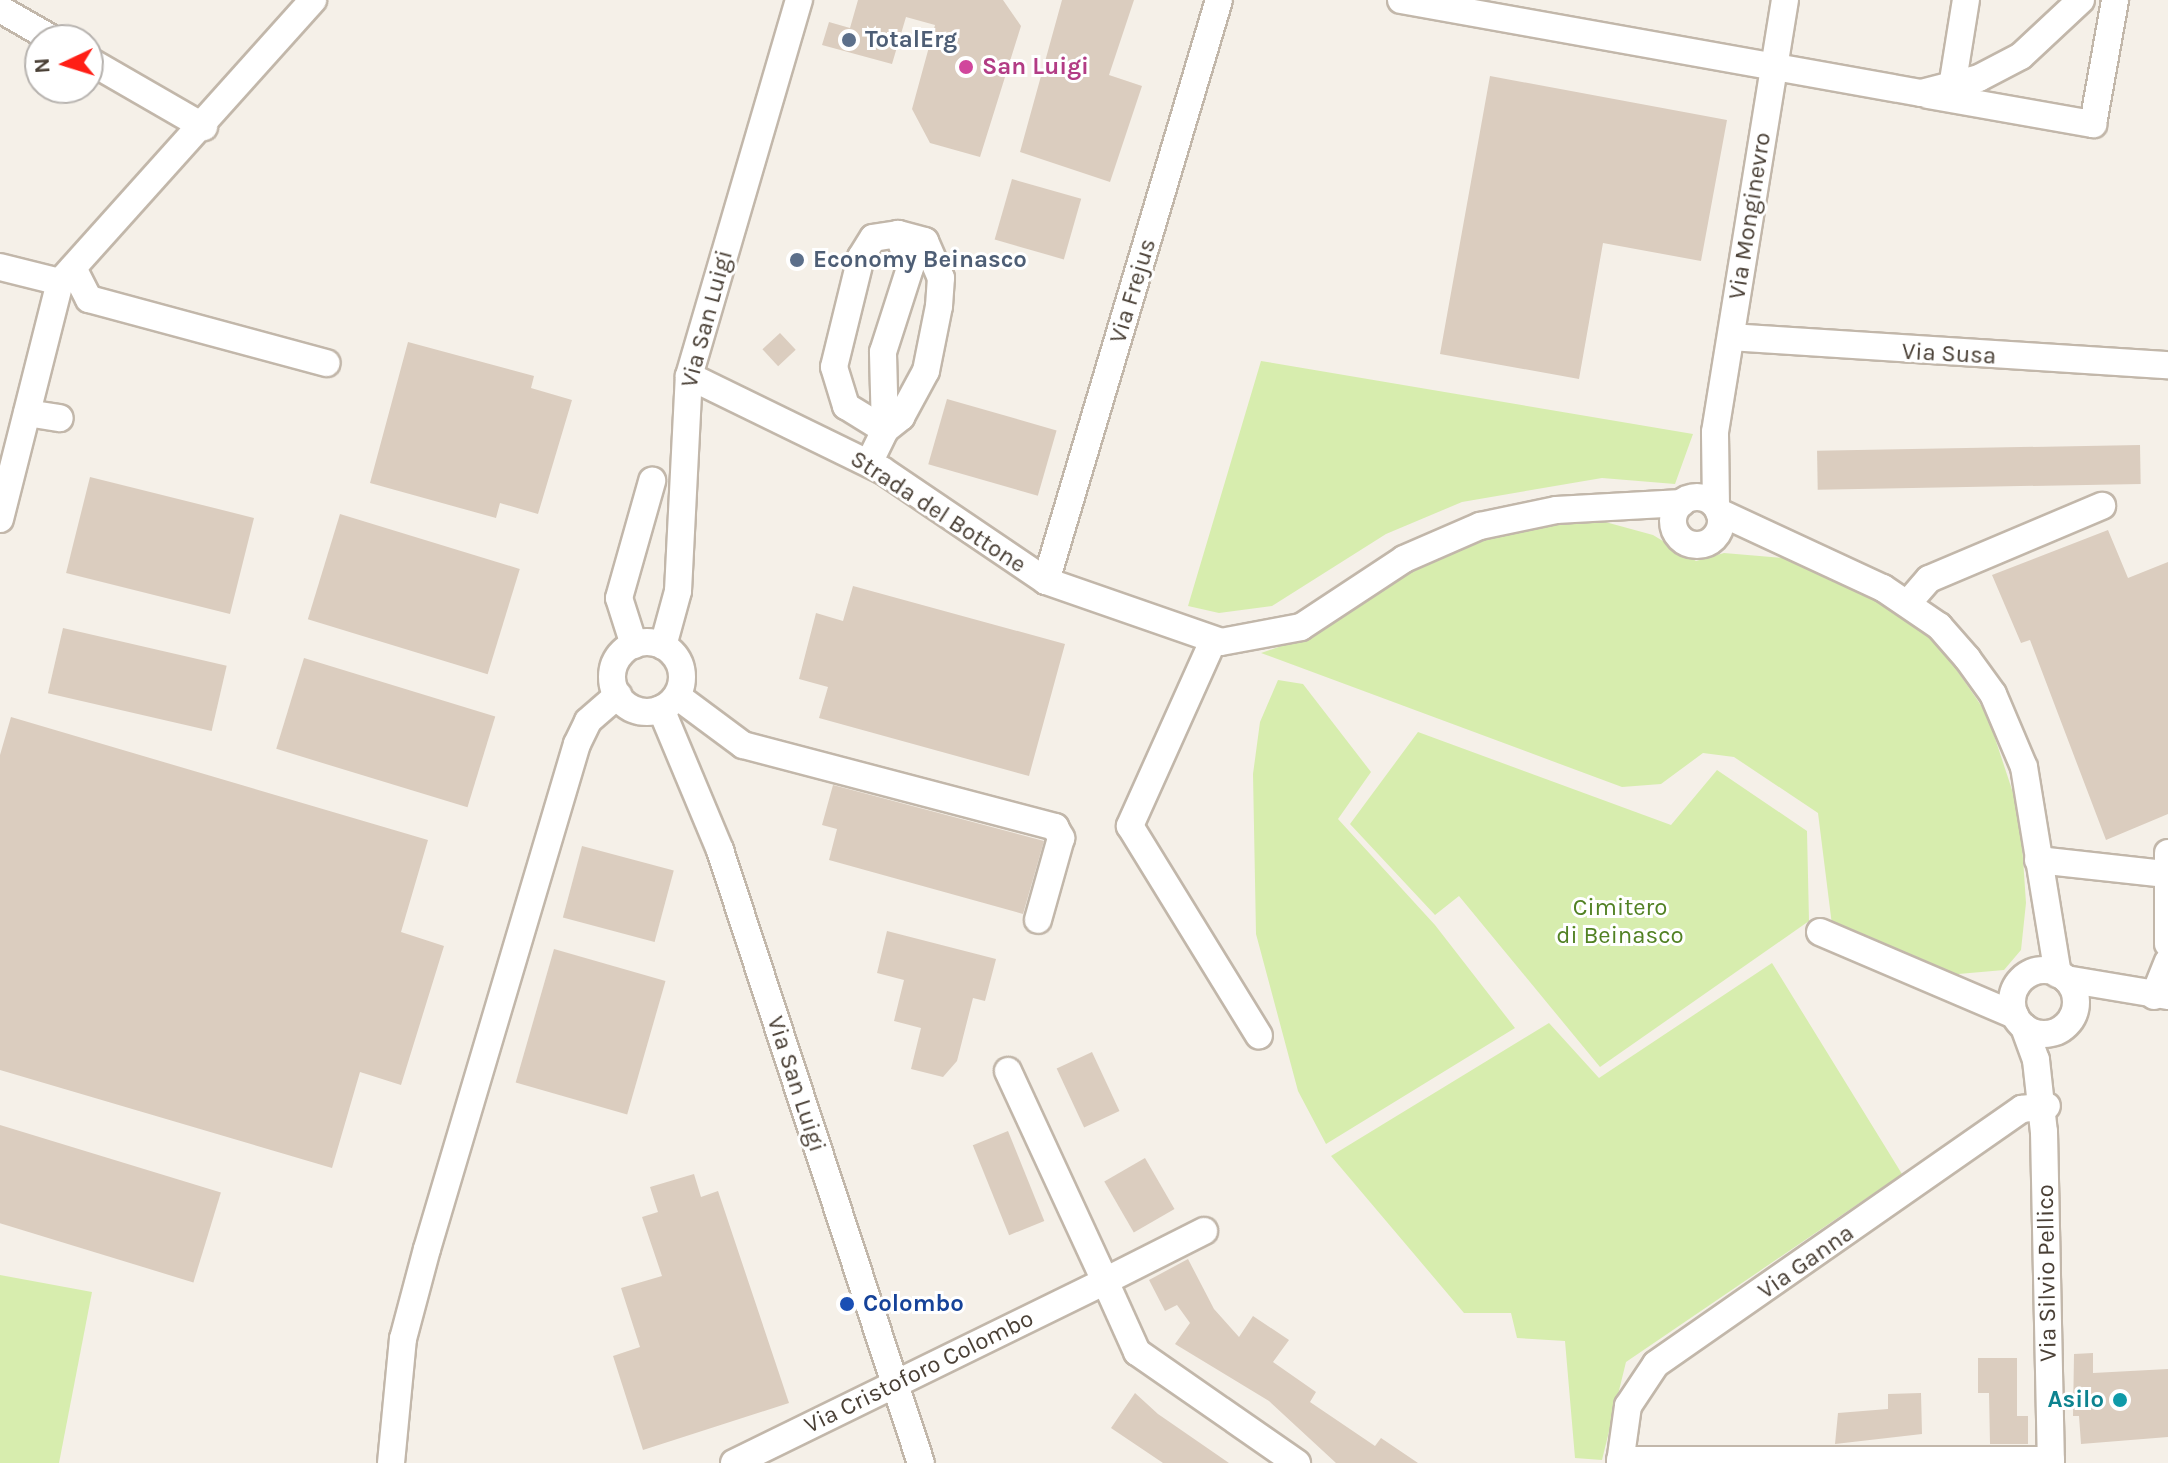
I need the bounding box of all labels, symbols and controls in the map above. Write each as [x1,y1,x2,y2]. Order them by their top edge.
north arrow [24,24,104,104]
place label: TotalErg [865,26,957,54]
marker: TotalErg [840,31,858,49]
place label: San Luigi [982,53,1089,81]
text: N [29,57,56,74]
marker: San Luigi [957,58,975,76]
street label: Via Monginevro [1723,130,1777,302]
street label: Via Frejus [1103,235,1163,347]
place label: Economy Beinasco [813,246,1027,274]
street label: Via San Luigi [675,247,739,391]
marker: Economy Beinasco [788,251,806,269]
street label: Via Susa [1901,337,1997,371]
street label: Strada del Bottone [845,445,1031,579]
park label: Cimitero di Beinasco [1556,894,1684,950]
street label: Via San Luigi [761,1012,831,1156]
street label: Via Silvio Pellico [2031,1184,2063,1362]
street label: Via Ganna [1753,1219,1859,1305]
place label: Colombo [863,1290,964,1318]
marker: Colombo [838,1295,856,1313]
street label: Via Cristoforo Colombo [800,1304,1038,1440]
place label: Asilo [2048,1386,2104,1414]
marker: Asilo [2111,1391,2129,1409]

